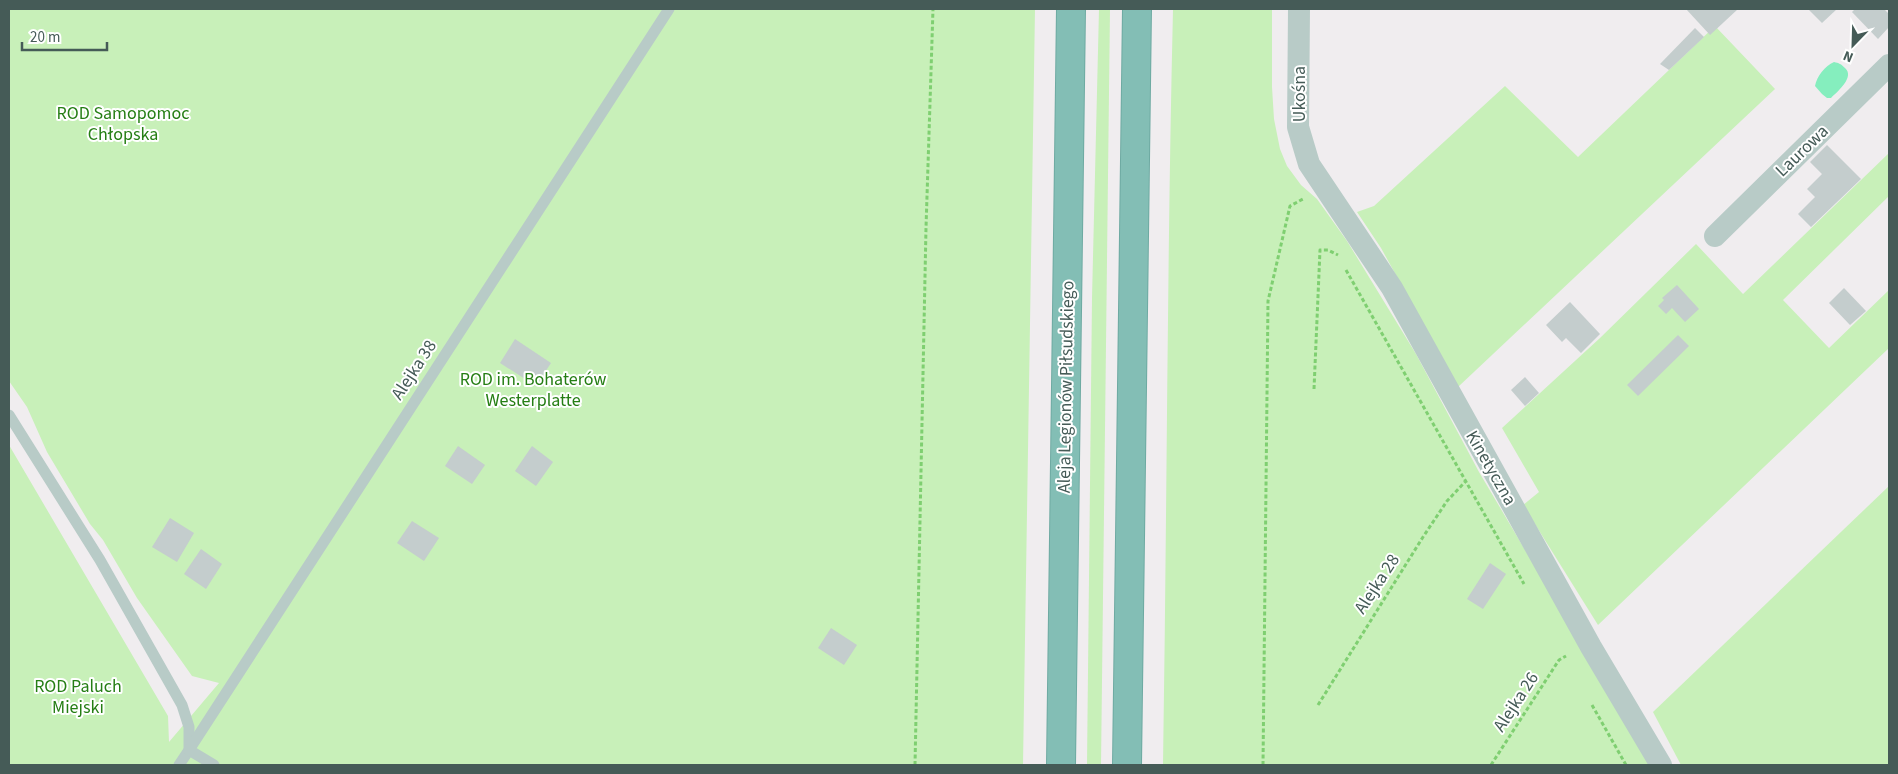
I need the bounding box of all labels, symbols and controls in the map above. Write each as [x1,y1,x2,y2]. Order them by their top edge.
scale bar [22,20,108,52]
north arrow [1828,20,1878,70]
text: 20 m [30,27,60,48]
text: N [1840,45,1857,67]
street label: Ukośna [1287,66,1312,122]
park label: ROD Samopomoc Chłopska [57,101,189,147]
street label: Laurowa [1770,119,1834,183]
street label: Aleja Legionów Piłsudskiego [1052,281,1080,493]
street label: Alejka 38 [385,335,443,405]
park label: ROD im. Bohaterów Westerplatte [460,367,606,413]
street label: Kinetyczna [1460,426,1522,510]
street label: Alejka 28 [1348,549,1406,619]
street label: Alejka 26 [1487,667,1545,737]
park label: ROD Paluch Miejski [34,674,122,720]

